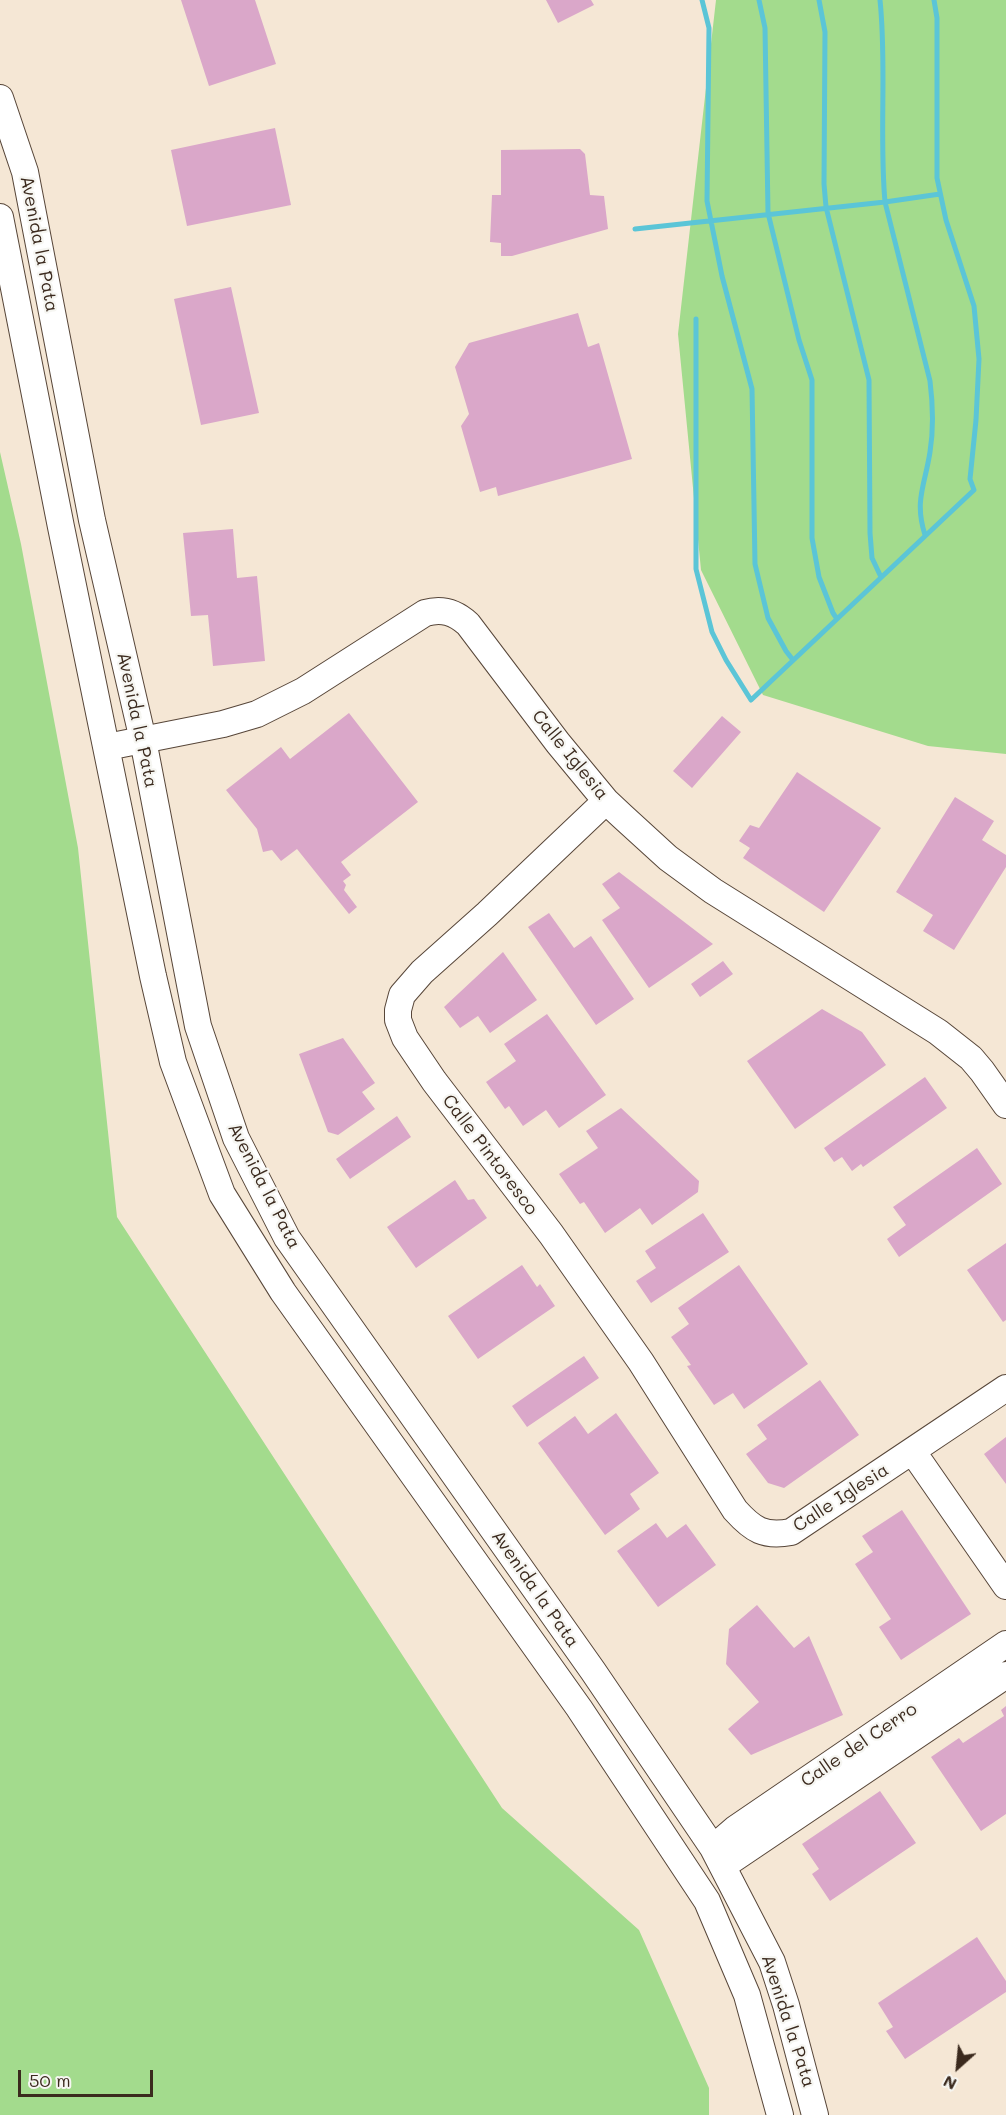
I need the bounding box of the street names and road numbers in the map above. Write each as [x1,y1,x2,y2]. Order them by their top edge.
street label: Avenida la Pata [15,174,63,314]
street label: Avenida la Pata [112,650,162,790]
street label: Calle Iglesia [527,706,613,804]
street label: Calle Pintoresco [438,1090,542,1220]
street label: Avenida la Pata [223,1120,305,1252]
street label: Calle Iglesia [789,1459,893,1537]
street label: Avenida la Pata [487,1526,583,1652]
street label: Calle del Cerro [797,1698,921,1792]
street label: Avenida la Pata [756,1952,820,2090]

